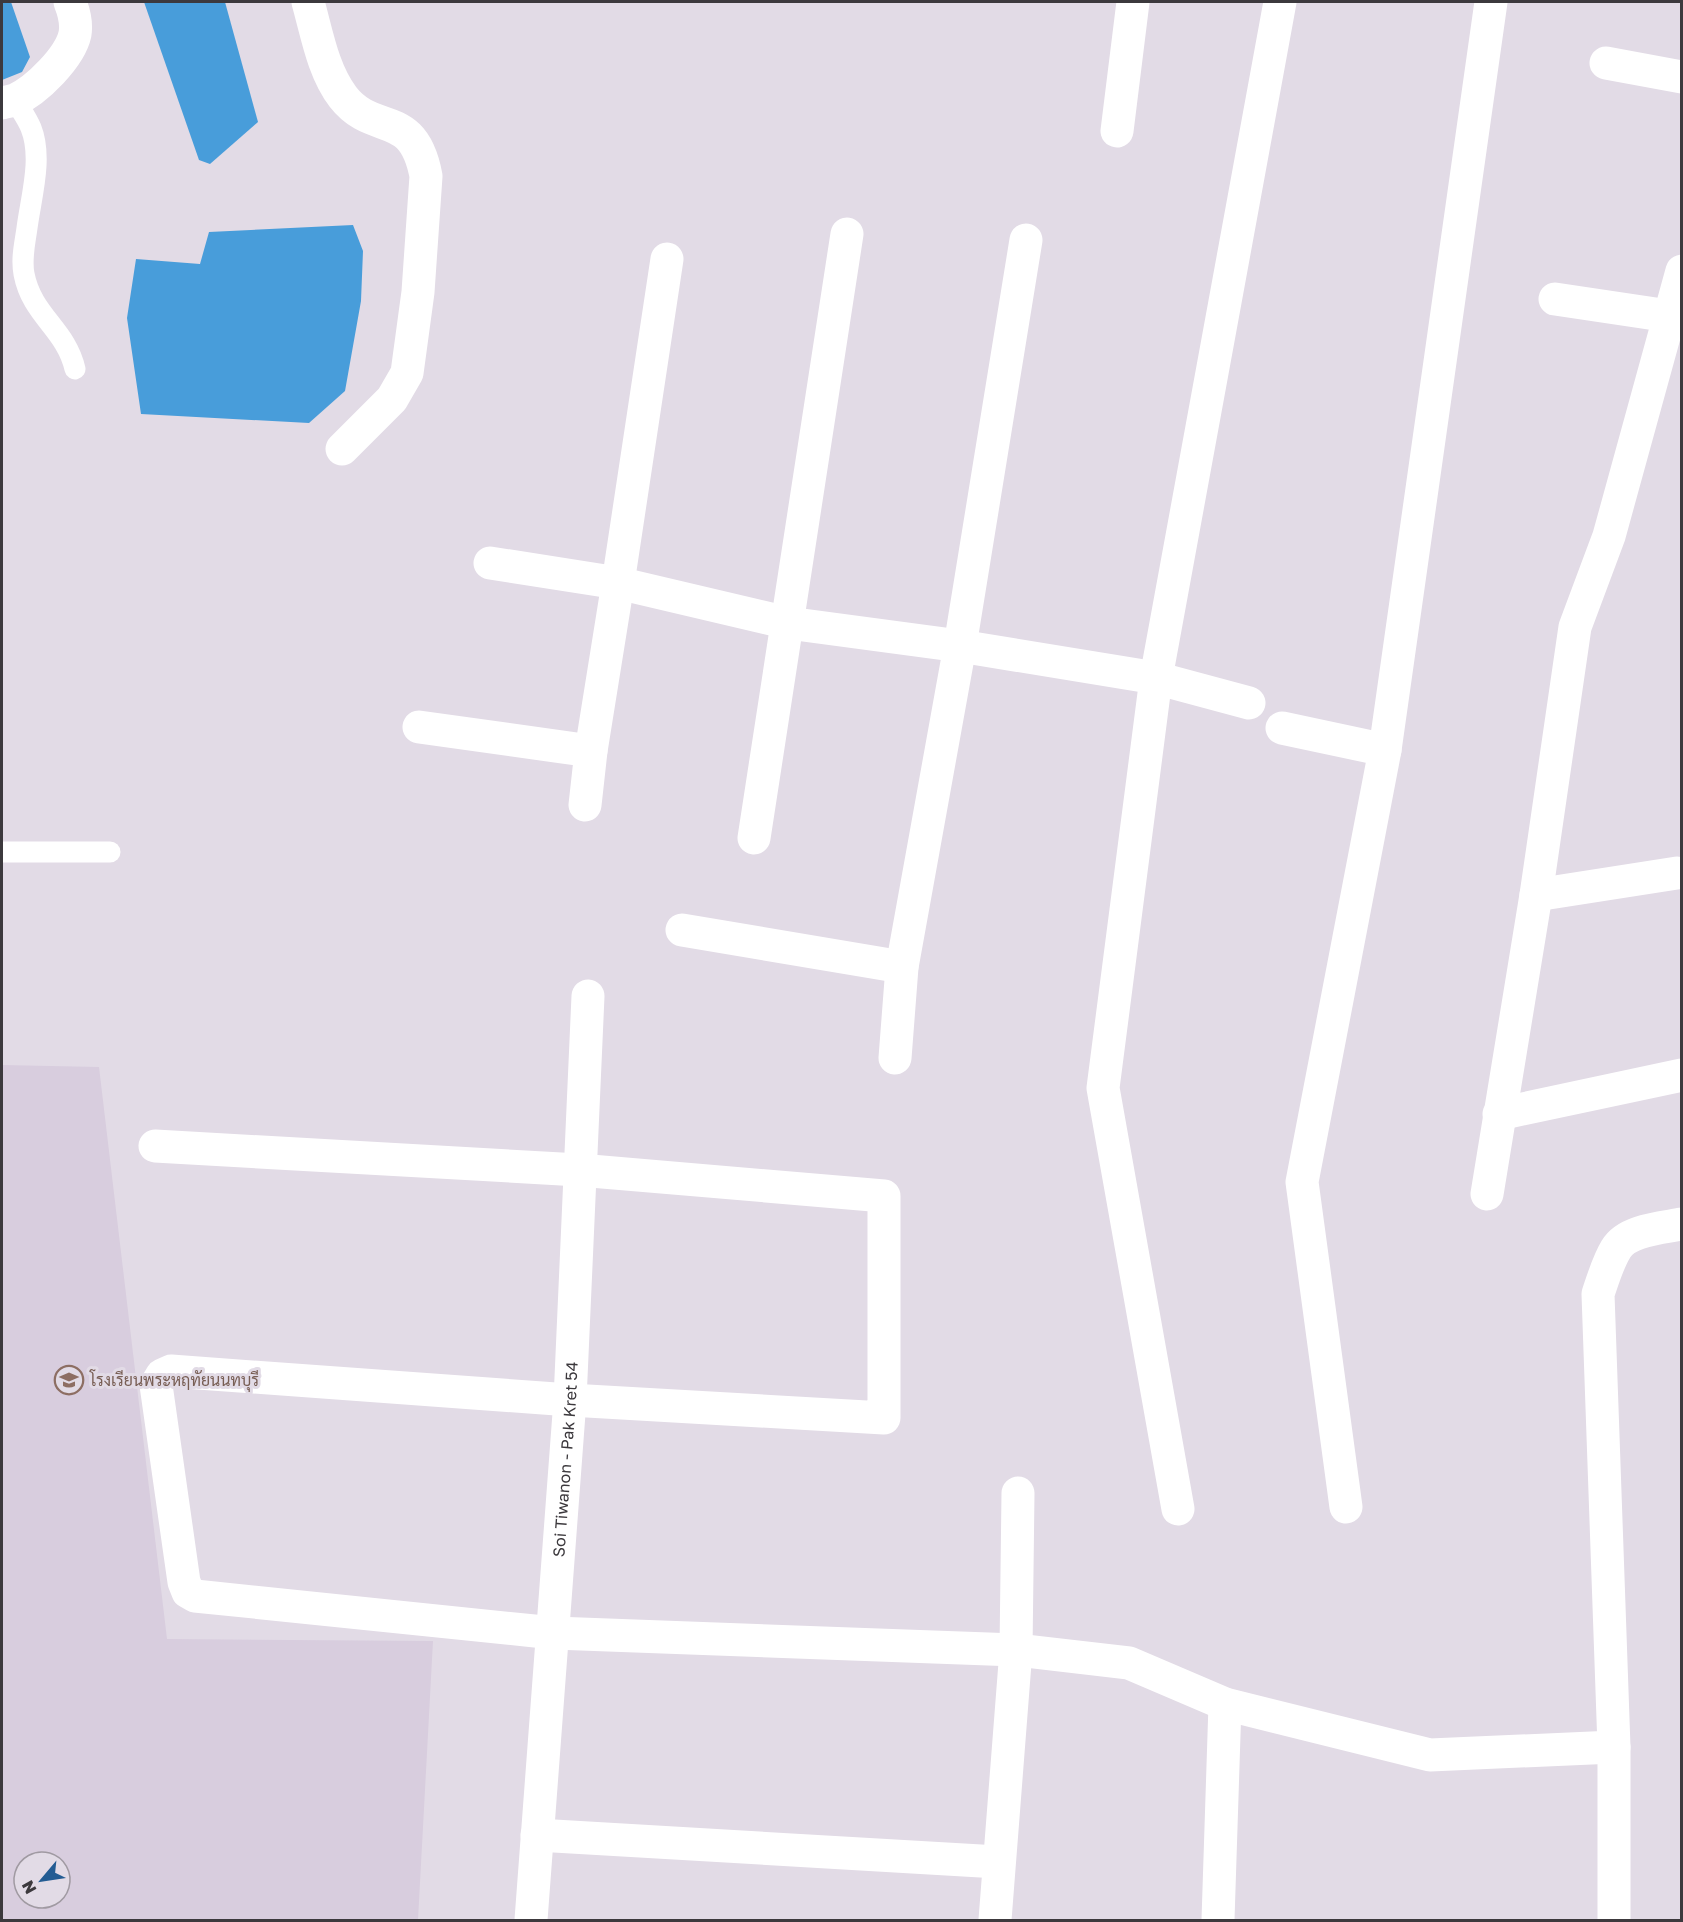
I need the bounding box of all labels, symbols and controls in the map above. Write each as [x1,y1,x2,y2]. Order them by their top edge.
street label: Soi Tiwanon - Pak Kret 54 [548,1361,582,1558]
school or university icon: โรงเรียนพระหฤทัยนนทบุรี [53,1364,85,1396]
place label: โรงเรียนพระหฤทัยนนทบุรี [89,1369,259,1392]
north arrow [12,1850,72,1910]
text: N [17,1877,41,1897]

